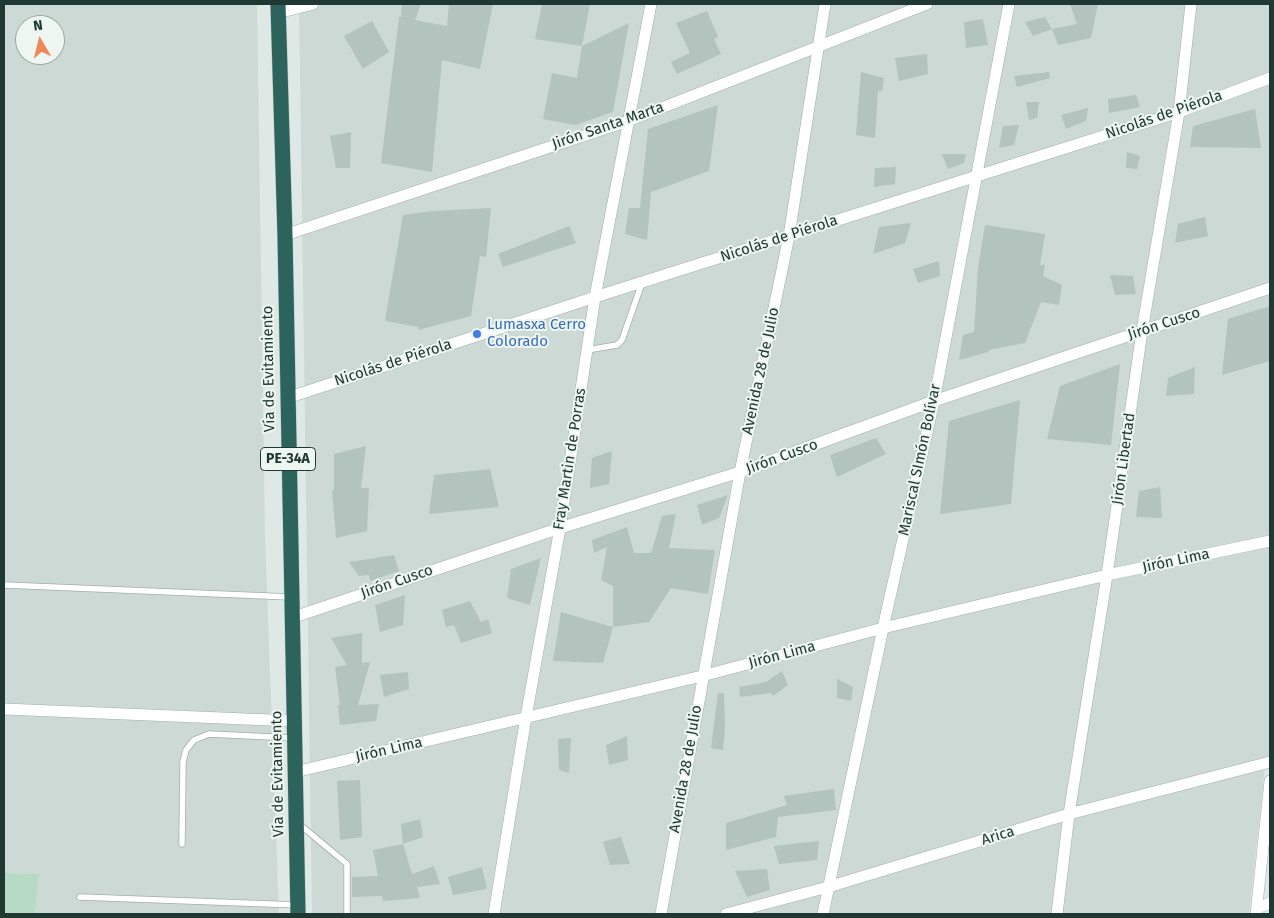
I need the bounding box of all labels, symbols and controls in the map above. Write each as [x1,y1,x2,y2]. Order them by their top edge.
north arrow [15,15,65,65]
text: N [32,17,44,35]
street label: Nicolás de Piérola [1103,87,1225,143]
street label: Jirón Santa Marta [550,98,666,154]
street label: Nicolás de Piérola [718,212,840,266]
street label: Jirón Cusco [1125,304,1203,344]
street label: Vía de Evitamiento [259,305,279,433]
street label: Avenida 28 de Julio [739,306,783,436]
place label: Lumasxa Cerro Colorado [487,316,586,351]
marker: Lumasxa Cerro Colorado [471,328,483,340]
street label: Nicolás de Piérola [332,336,454,390]
street label: Mariscal SImón Bolívar [895,382,945,538]
street label: Fray Martin de Porras [550,387,590,531]
street label: Jirón Libertad [1109,412,1139,506]
street label: Jirón Cusco [744,436,820,478]
road number: PE-34A [260,448,316,470]
street label: Jirón Lima [1141,545,1211,577]
street label: Jirón Cusco [359,561,435,603]
street label: Jirón Lima [747,637,817,673]
street label: Avenida 28 de Julio [666,704,706,834]
street label: Vía de Evitamiento [268,710,288,838]
street label: Jirón Lima [354,734,424,766]
street label: Arica [979,822,1017,850]

